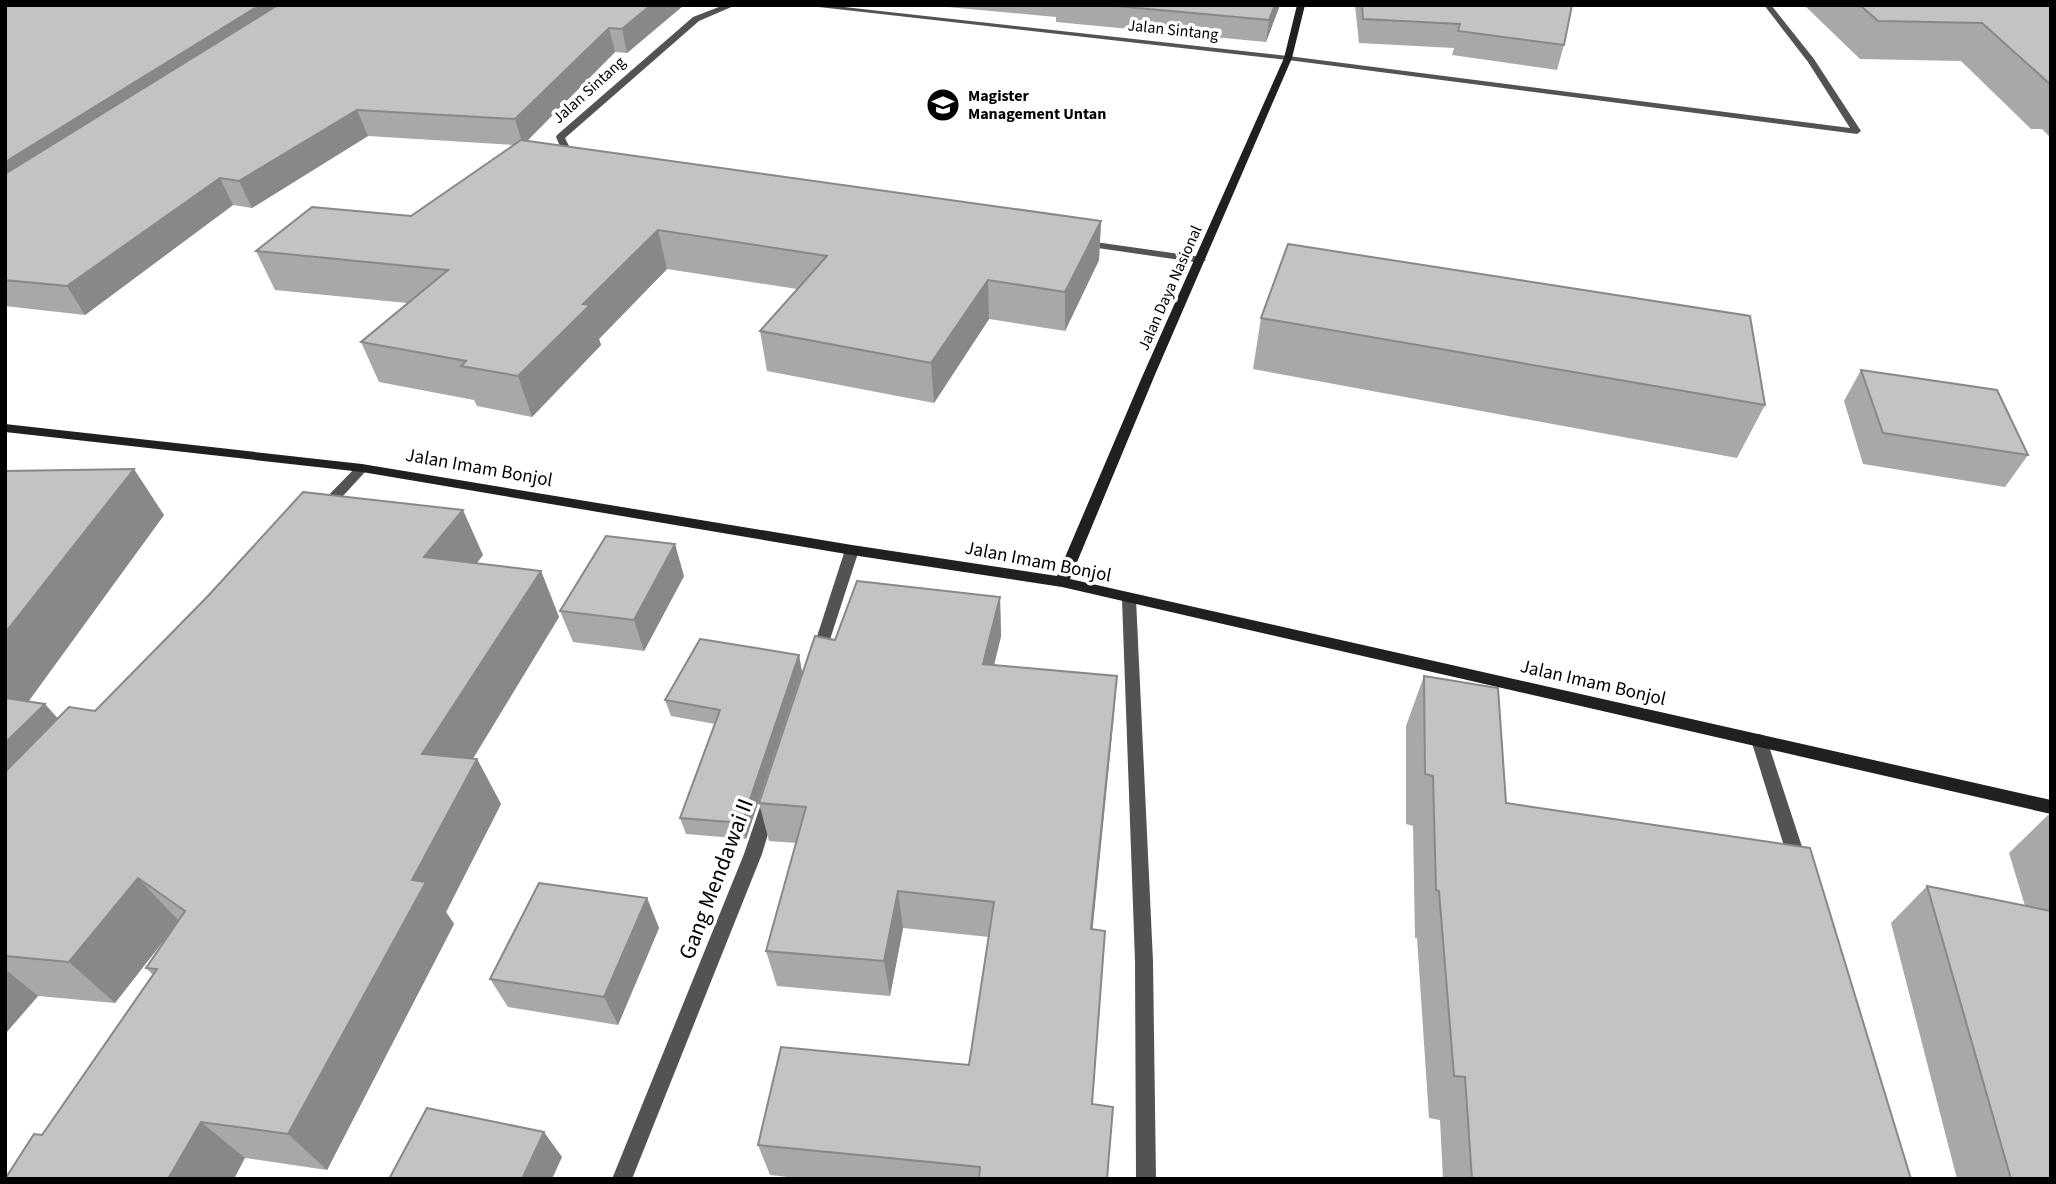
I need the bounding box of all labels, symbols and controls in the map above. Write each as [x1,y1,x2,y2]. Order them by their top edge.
street label: Jalan Sintang [1127,14,1219,46]
street label: Jalan Sintang [548,51,630,129]
place label: Magister Management Untan [968,85,1106,125]
school or university icon: Magister Management Untan [924,86,962,124]
street label: Jalan Daya Nasional [1133,222,1207,354]
street label: Jalan Imam Bonjol [403,442,555,494]
street label: Jalan Imam Bonjol [962,535,1114,589]
street label: Jalan Imam Bonjol [1517,653,1669,713]
street label: Gang Mendawai II [670,794,762,964]

